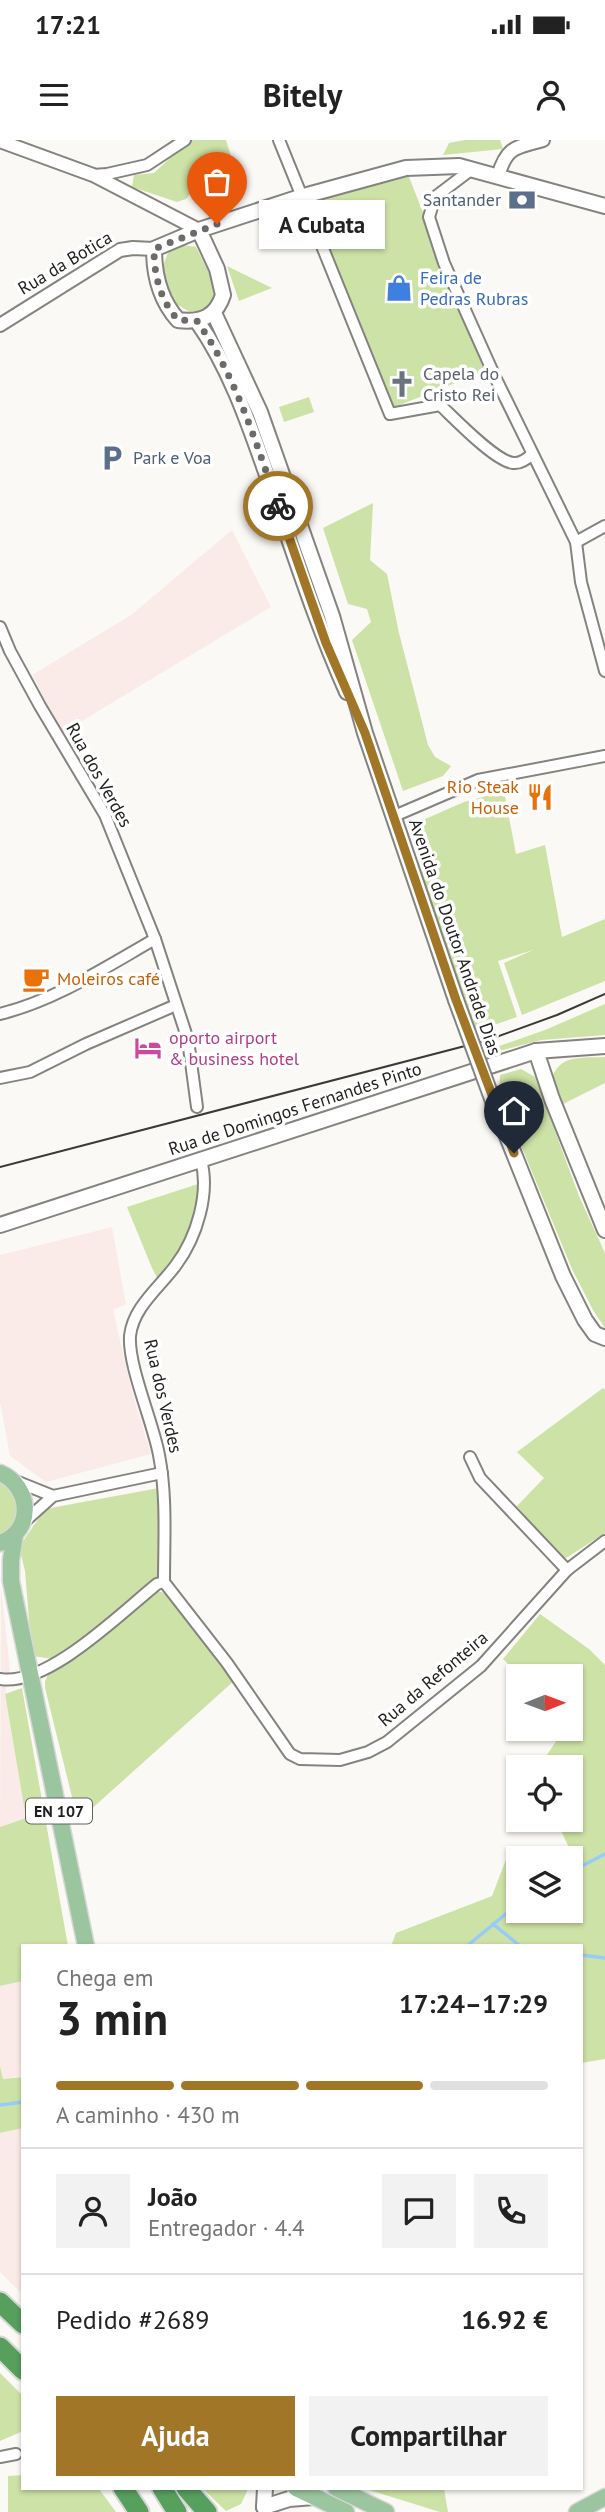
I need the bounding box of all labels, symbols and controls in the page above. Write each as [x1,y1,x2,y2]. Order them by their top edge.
text: 17:21 [35,8,101,41]
text: Bitely [263,74,342,116]
icon: menu [35,76,73,114]
icon: person [532,76,570,114]
pin [187,152,247,224]
icon: bag [198,163,236,201]
bank icon: Santander [507,185,537,215]
place label: Santander [423,188,501,211]
callout: A Cubata [259,200,385,248]
text: A Cubata [279,210,365,239]
street label: Rua da Botica [14,226,116,300]
place label: Feira de Pedras Rubras [420,266,528,310]
shop icon: Feira de Pedras Rubras [384,273,414,303]
place label: Capela do Cristo Rei [423,362,499,406]
church icon: Capela do Cristo Rei [387,369,417,399]
parking icon: Park e Voa [97,443,127,473]
place label: Park e Voa [133,446,212,469]
courier [243,471,313,541]
icon: bike [259,487,297,525]
street label: Rua dos Verdes [61,718,138,831]
place label: Rio Steak House [447,775,519,819]
restaurant icon: Rio Steak House [525,782,555,812]
street label: Avenida do Doutor Andrade Dias [404,816,507,1058]
cafe icon: Moleiros café [21,964,51,994]
place label: Moleiros café [57,967,160,990]
place label: oporto airport & business hotel [169,1026,300,1070]
hotel icon: oporto airport & business hotel [133,1033,163,1063]
street label: Rua de Domingos Fernandes Pinto [165,1057,424,1160]
pin [484,1081,544,1153]
icon: home [495,1092,533,1130]
street label: Rua dos Verdes [139,1337,188,1455]
street label: Rua da Refonteira [373,1626,492,1731]
north arrow [506,1664,583,1741]
map controls [506,1664,583,1923]
button: locate [506,1755,583,1832]
road number: EN 107 [26,1798,92,1824]
button: layers [506,1846,583,1923]
text: Chega em [56,1963,153,1992]
text: 17:24–17:29 [399,1987,548,2020]
text: 3 min [56,1988,168,2048]
text: A caminho · 430 m [56,2100,240,2129]
button: person [56,2174,130,2248]
button: chat [382,2174,456,2248]
button: phone [474,2174,548,2248]
text: João [148,2180,198,2213]
text: Entregador · 4.4 [148,2213,305,2242]
text: Pedido #2689 [56,2303,209,2336]
text: 16.92 € [461,2303,548,2336]
button: Ajuda [56,2396,295,2476]
button: Compartilhar [309,2396,548,2476]

